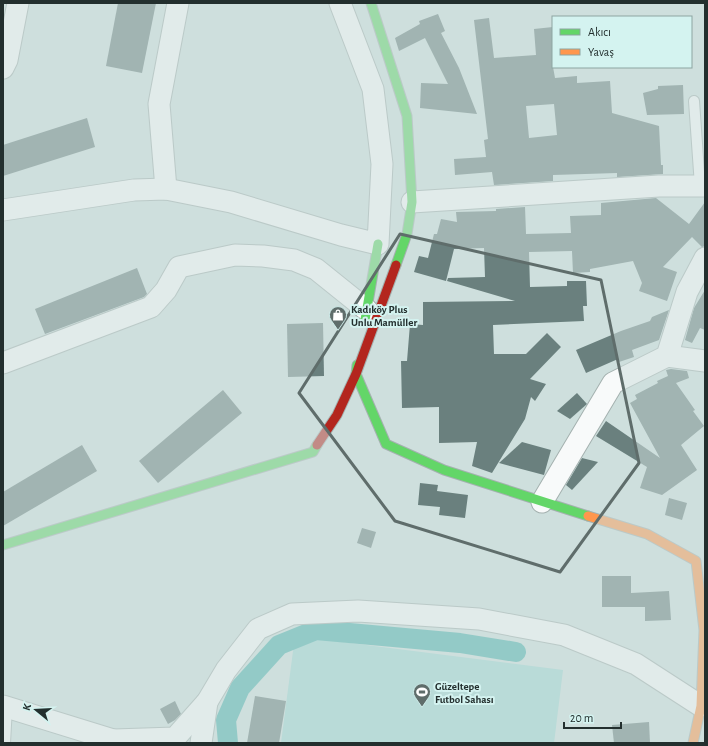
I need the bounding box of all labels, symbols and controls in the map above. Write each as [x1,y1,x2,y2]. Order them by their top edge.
legend [552,16,692,68]
text: Akıcı [588,26,611,38]
text: Yavaş [588,46,614,58]
place label: Kadıköy Plus Unlu Mamüller [351,304,417,328]
shop icon: Kadıköy Plus Unlu Mamüller [328,305,348,330]
place label: Güzeltepe Futbol Sahası [435,681,494,705]
sports icon: Güzeltepe Futbol Sahası [412,682,432,707]
north arrow [16,690,56,730]
text: K [21,702,33,712]
scale bar [564,704,621,730]
text: 20 m [570,712,593,724]

